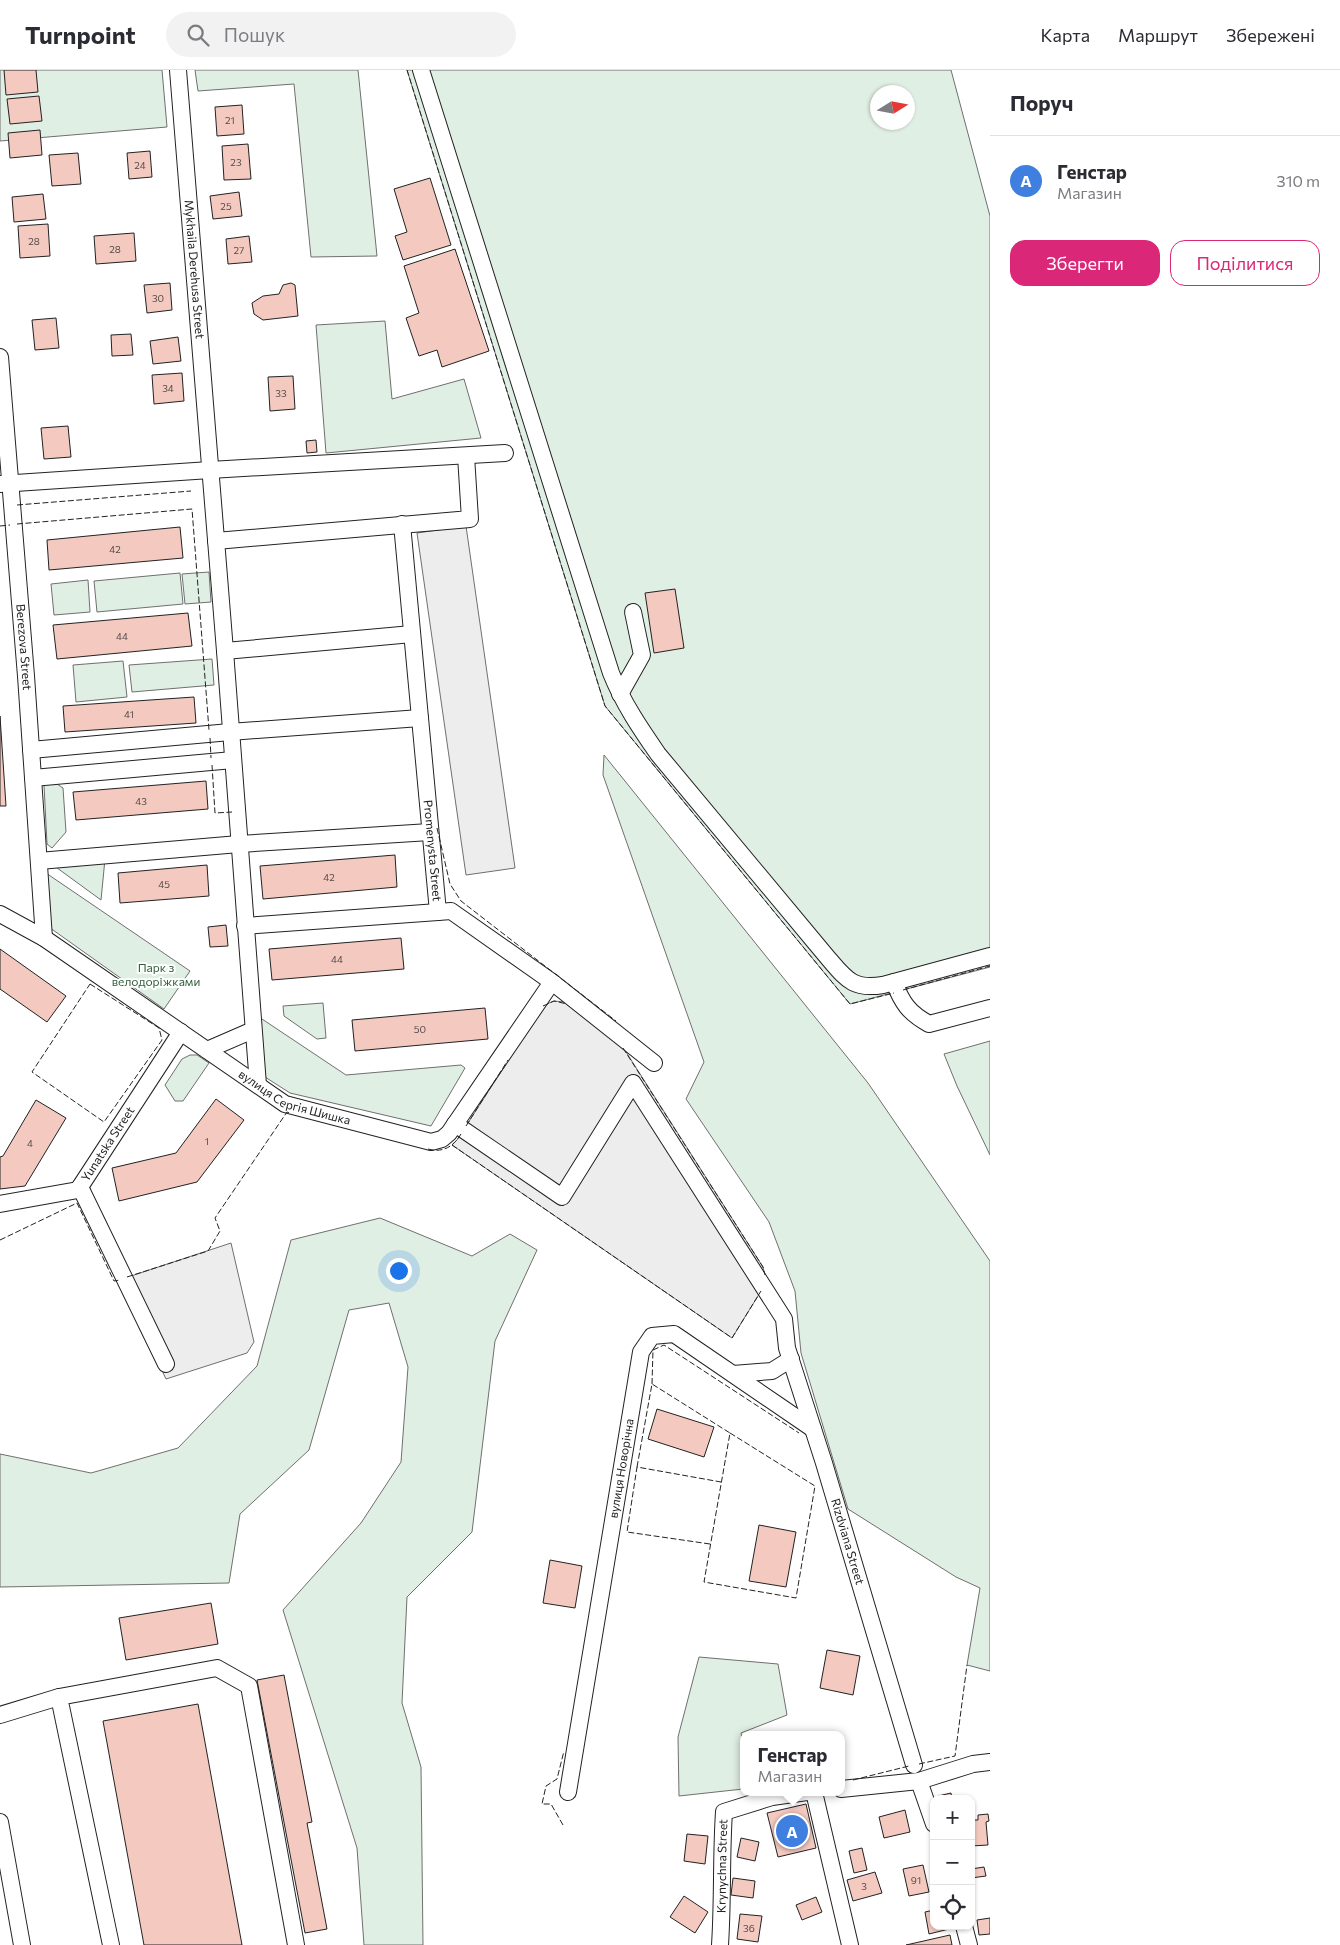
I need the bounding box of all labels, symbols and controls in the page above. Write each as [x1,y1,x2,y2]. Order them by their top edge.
search box [166,12,516,57]
text: Turnpoint [25,20,136,49]
icon: search [184,21,212,49]
text: Пошук [224,23,285,46]
text: Карта [1040,24,1090,46]
text: Маршрут [1118,24,1198,46]
text: Збережені [1226,24,1315,46]
north arrow [870,85,915,130]
text: Поруч [1010,90,1073,115]
house number: 21 [225,114,235,126]
house number: 23 [230,156,242,168]
house number: 24 [134,159,146,171]
text: Генстар [1057,160,1127,183]
text: A [1020,171,1032,190]
text: 310 m [1277,171,1320,190]
text: Магазин [1057,183,1122,202]
street label: Mykhaila Derehusa Street [183,199,208,339]
house number: 25 [220,200,232,212]
house number: 28 [28,235,40,247]
button: Зберегти [1010,240,1160,286]
button: Поділитися [1170,240,1320,286]
house number: 28 [109,243,121,255]
house number: 27 [234,244,244,256]
house number: 30 [152,292,164,304]
house number: 34 [162,382,174,394]
house number: 33 [275,387,287,399]
house number: 42 [109,543,121,555]
street label: Berezova Street [14,603,35,691]
house number: 44 [116,630,128,642]
house number: 41 [124,708,134,720]
house number: 43 [135,795,147,807]
street label: Promenysta Street [422,799,445,902]
house number: 42 [323,871,335,883]
house number: 45 [158,878,170,890]
house number: 44 [331,953,343,965]
park label: Парк з велодоріжками [112,960,200,988]
house number: 50 [414,1023,426,1035]
street label: вулиця Сергія Шишка [236,1066,352,1127]
street label: Yunatska Street [78,1104,137,1184]
house number: 1 [205,1135,209,1147]
house number: 4 [27,1137,33,1149]
your location [386,1258,412,1284]
street label: вулиця Новорічна [606,1417,636,1519]
street label: Rizdviana Street [829,1497,868,1586]
popup [740,1731,845,1796]
text: Генстар [757,1743,828,1766]
text: Магазин [757,1766,822,1785]
map controls [930,1795,975,1930]
button: + [930,1795,975,1840]
pin: A [776,1812,808,1850]
street label: Krynychna Street [713,1819,730,1913]
button: − [930,1840,975,1885]
house number: 91 [911,1874,921,1886]
house number: 3 [861,1880,867,1892]
button: locate [930,1885,975,1930]
house number: 36 [743,1922,755,1934]

